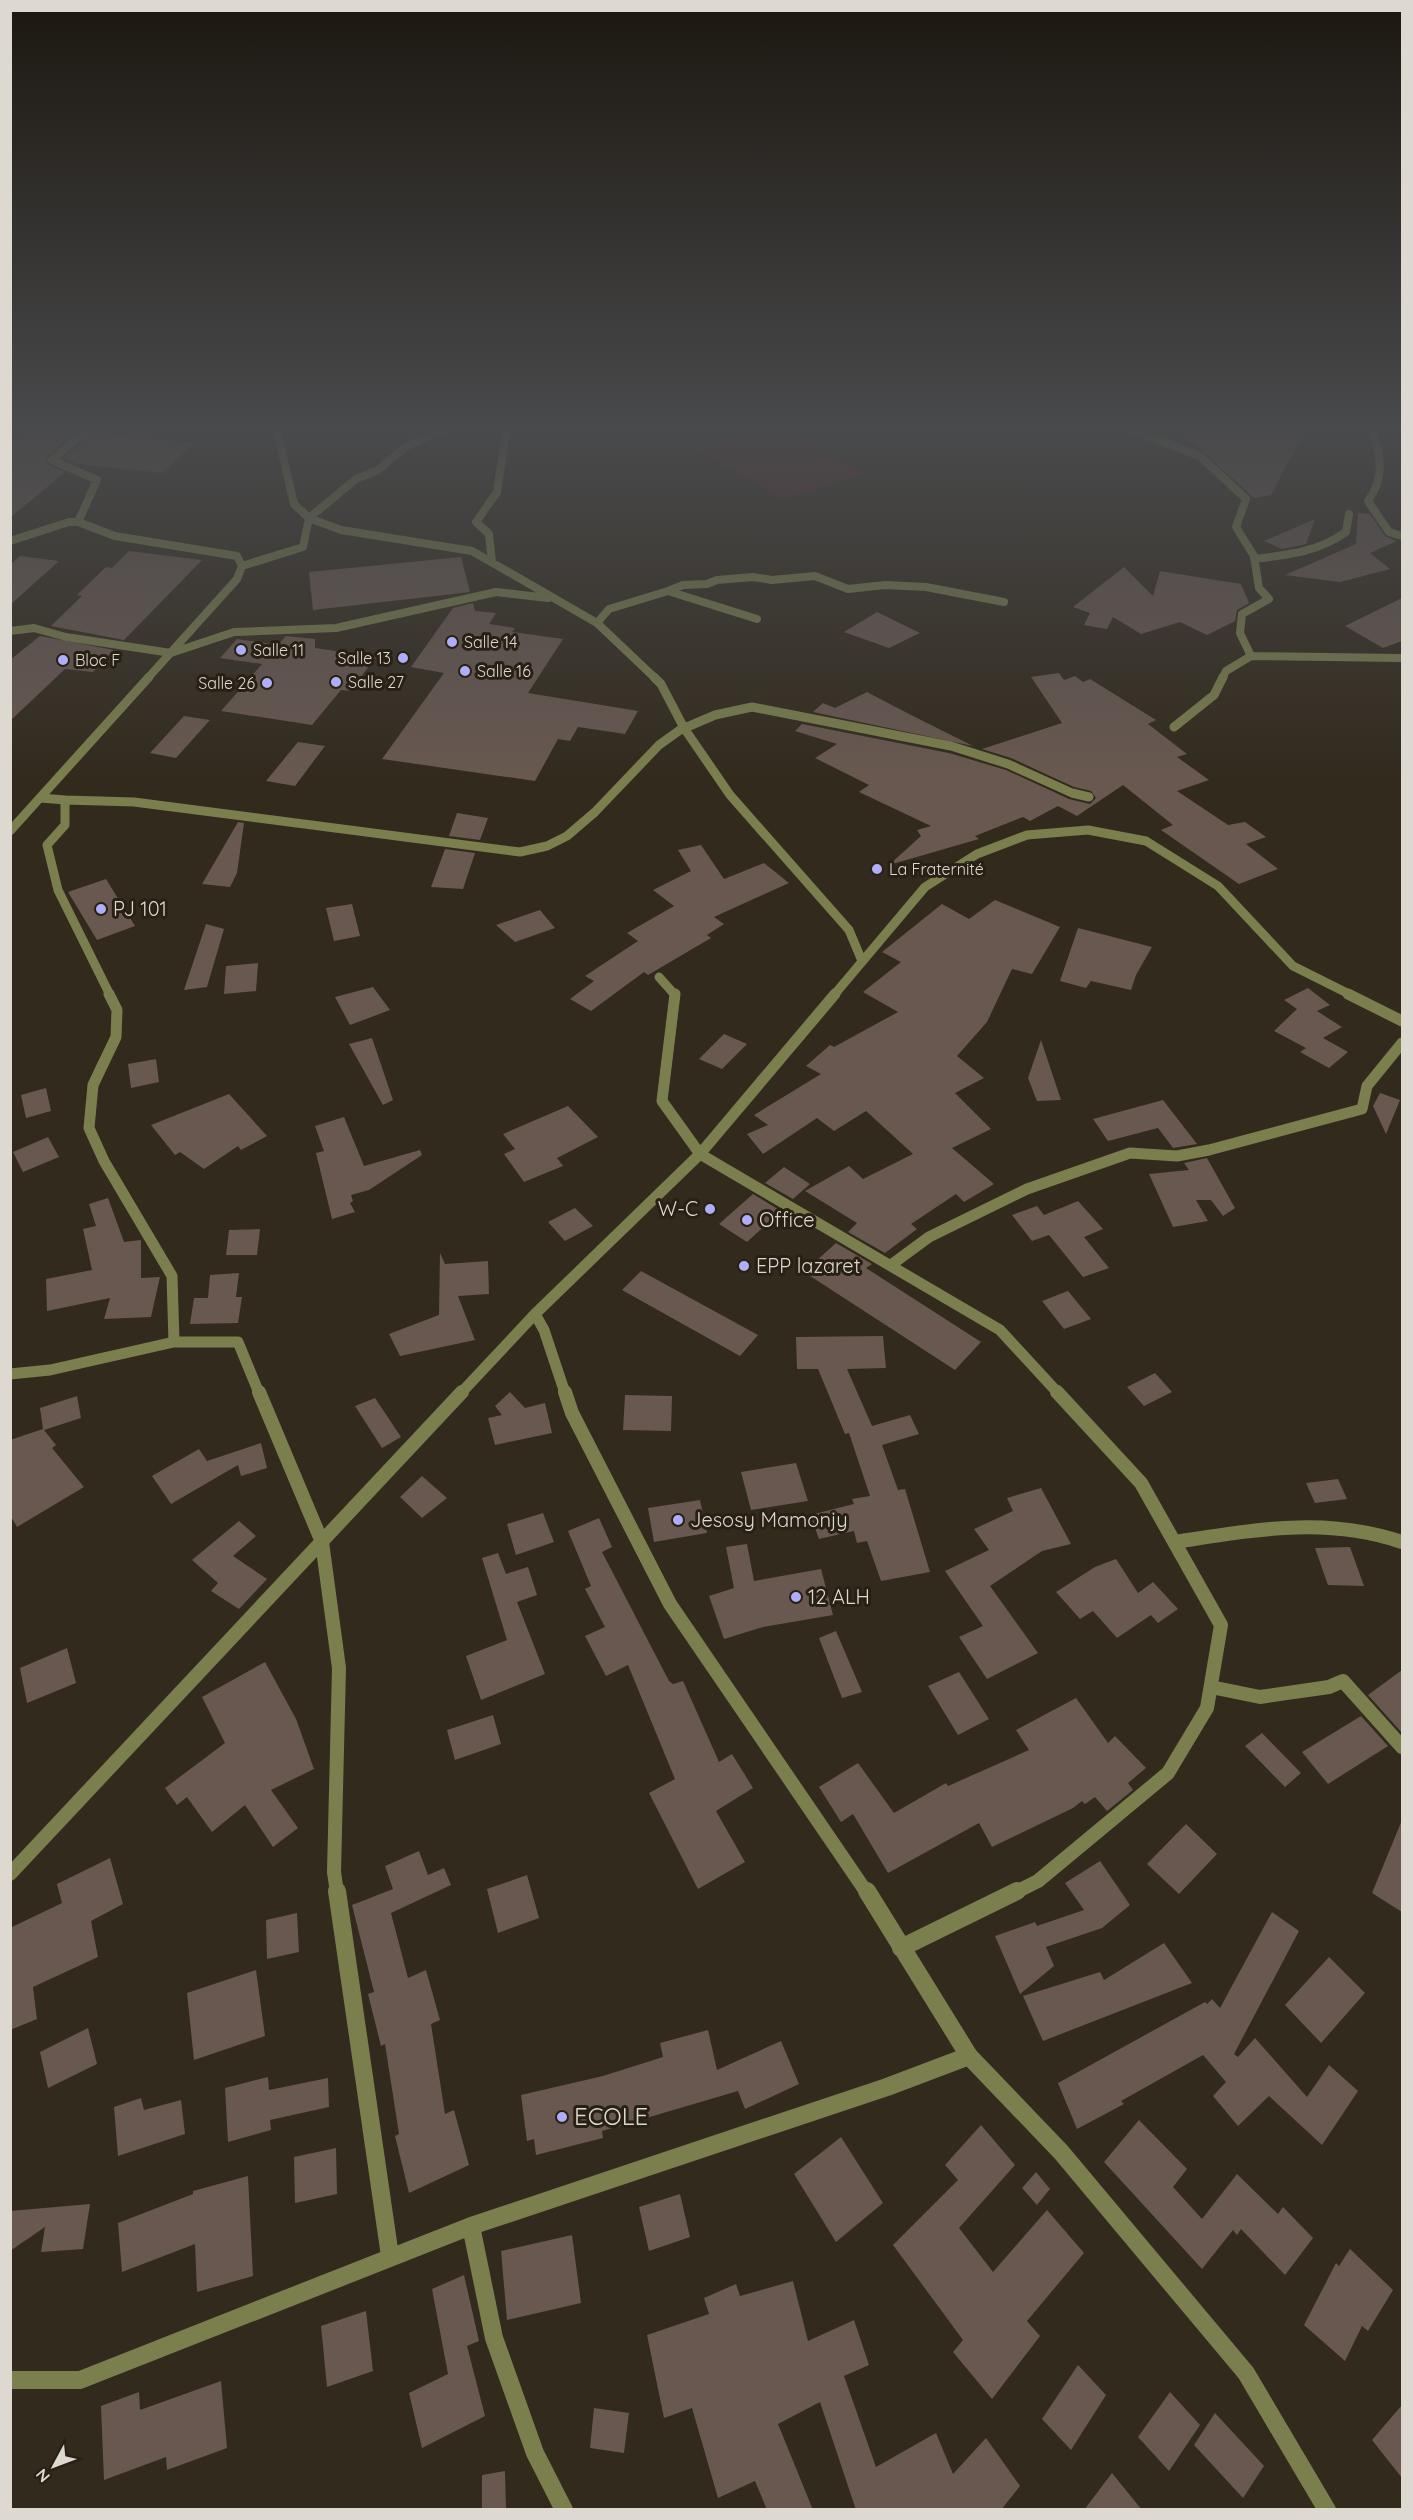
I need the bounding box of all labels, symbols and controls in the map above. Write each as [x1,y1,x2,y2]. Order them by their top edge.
place label: Salle 14 [464,632,517,652]
marker: Salle 14 [445,635,459,649]
place label: Salle 11 [253,640,304,660]
marker: Salle 11 [234,643,248,657]
place label: Salle 13 [337,648,391,668]
place label: Bloc F [75,650,120,670]
marker: Salle 13 [396,651,410,665]
marker: Bloc F [56,653,70,667]
place label: Salle 16 [477,661,531,681]
marker: Salle 16 [458,664,472,678]
place label: Salle 27 [348,672,404,692]
place label: Salle 26 [198,673,255,693]
marker: Salle 27 [329,675,343,689]
marker: Salle 26 [260,676,274,690]
place label: La Fraternité [889,859,984,879]
marker: La Fraternité [870,862,884,876]
place label: PJ 101 [113,896,167,921]
marker: PJ 101 [94,902,108,916]
place label: W-C [658,1196,698,1221]
marker: W-C [703,1202,717,1216]
place label: Office [759,1207,815,1232]
marker: Office [740,1213,754,1227]
place label: EPP lazaret [756,1253,861,1278]
marker: EPP lazaret [737,1259,751,1273]
place label: Jesosy Mamonjy [690,1507,848,1532]
marker: Jesosy Mamonjy [671,1513,685,1527]
place label: 12 ALH [808,1584,870,1609]
marker: 12 ALH [789,1590,803,1604]
place label: ECOLE [574,2101,648,2131]
marker: ECOLE [555,2110,569,2124]
north arrow [24,2436,84,2496]
text: N [31,2465,54,2487]

